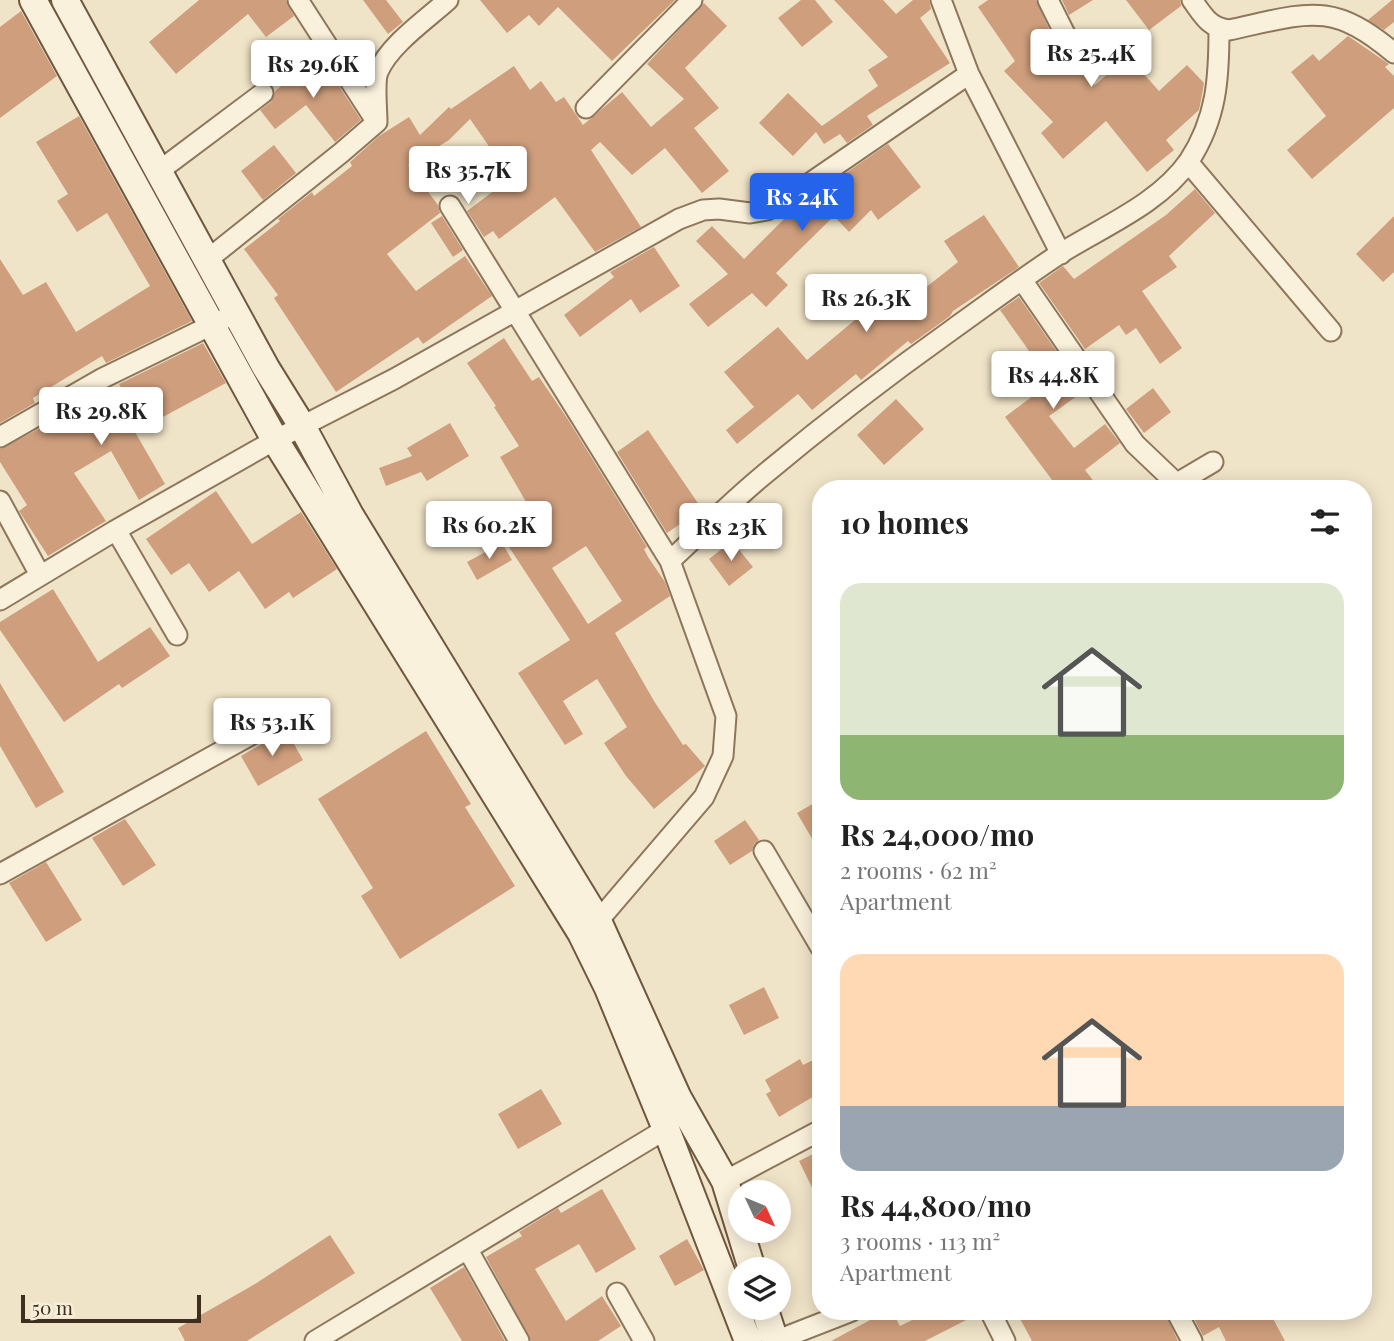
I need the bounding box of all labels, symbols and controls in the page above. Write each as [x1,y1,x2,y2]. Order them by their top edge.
pin: Rs 25.4K [1019,29,1163,89]
text: Rs 25.4K [1046,36,1136,67]
pin: Rs 29.6K [241,41,385,100]
text: Rs 29.6K [267,47,359,78]
pin: Rs 35.7K [396,146,540,206]
text: Rs 35.7K [425,153,511,184]
pin: Rs 24K [745,174,859,233]
text: Rs 24K [766,180,838,211]
pin: Rs 26.3K [794,274,938,334]
text: Rs 26.3K [821,281,911,312]
pin: Rs 44.8K [981,352,1125,411]
text: Rs 44.8K [1007,358,1099,389]
pin: Rs 29.8K [29,388,173,447]
text: Rs 29.8K [55,394,147,425]
pin: Rs 60.2K [417,502,561,561]
text: 10 homes [840,502,969,542]
icon: filters [1306,503,1344,541]
pin: Rs 23K [674,504,788,563]
text: Rs 60.2K [442,508,536,539]
text: Rs 23K [695,510,767,541]
icon: home [1029,629,1155,755]
pin: Rs 53.1K [200,698,344,758]
text: Rs 53.1K [229,705,315,736]
text: Rs 24,000/mo [840,814,1034,854]
text: 2 rooms · 62 m² [840,854,997,885]
text: Apartment [840,885,952,916]
icon: home [1029,1000,1155,1126]
north arrow [728,1180,791,1242]
map controls [728,1180,791,1320]
text: Rs 44,800/mo [840,1185,1031,1225]
text: 3 rooms · 113 m² [840,1225,1000,1256]
text: Apartment [840,1256,952,1287]
button: layers [728,1257,791,1320]
scale bar [21,1292,201,1324]
text: 50 m [32,1294,73,1320]

